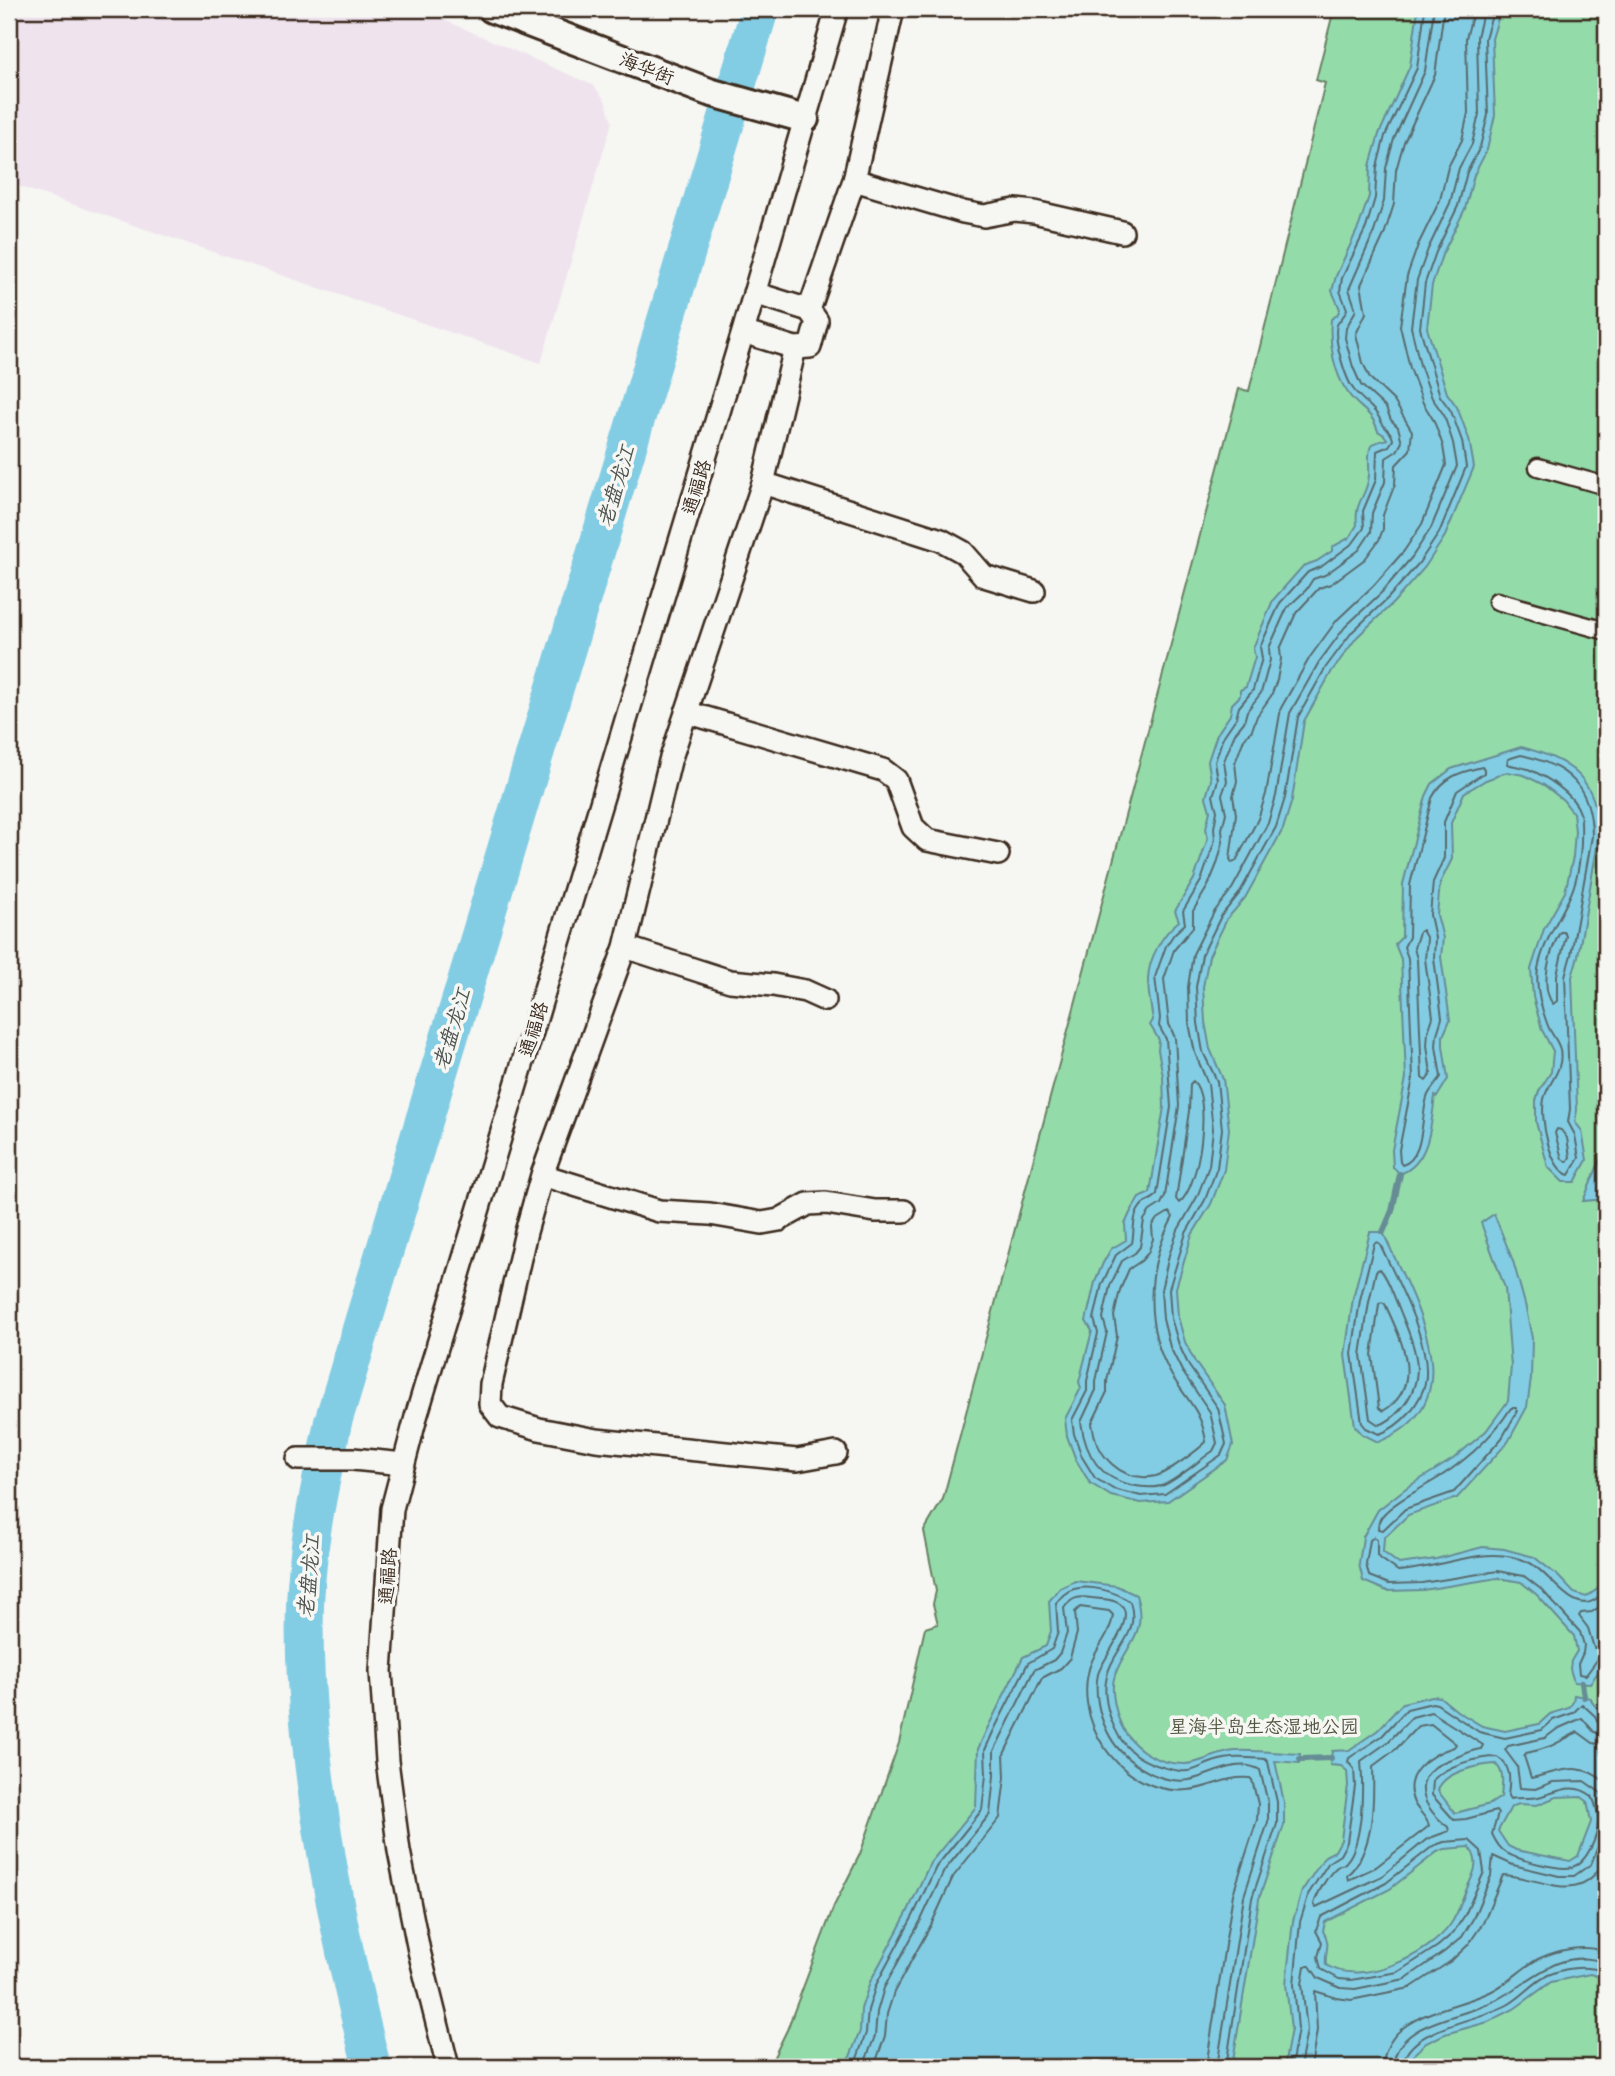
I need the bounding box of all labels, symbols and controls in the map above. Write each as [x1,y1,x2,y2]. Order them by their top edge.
street label: 海华街 [614,46,678,94]
water label: 老盘龙江 [589,440,646,531]
street label: 通福路 [675,456,721,519]
water label: 老盘龙江 [425,983,482,1074]
street label: 通福路 [512,998,558,1061]
water label: 老盘龙江 [290,1532,331,1619]
street label: 通福路 [372,1547,406,1606]
park label: 星海半岛生态湿地公园 [1169,1713,1359,1743]

